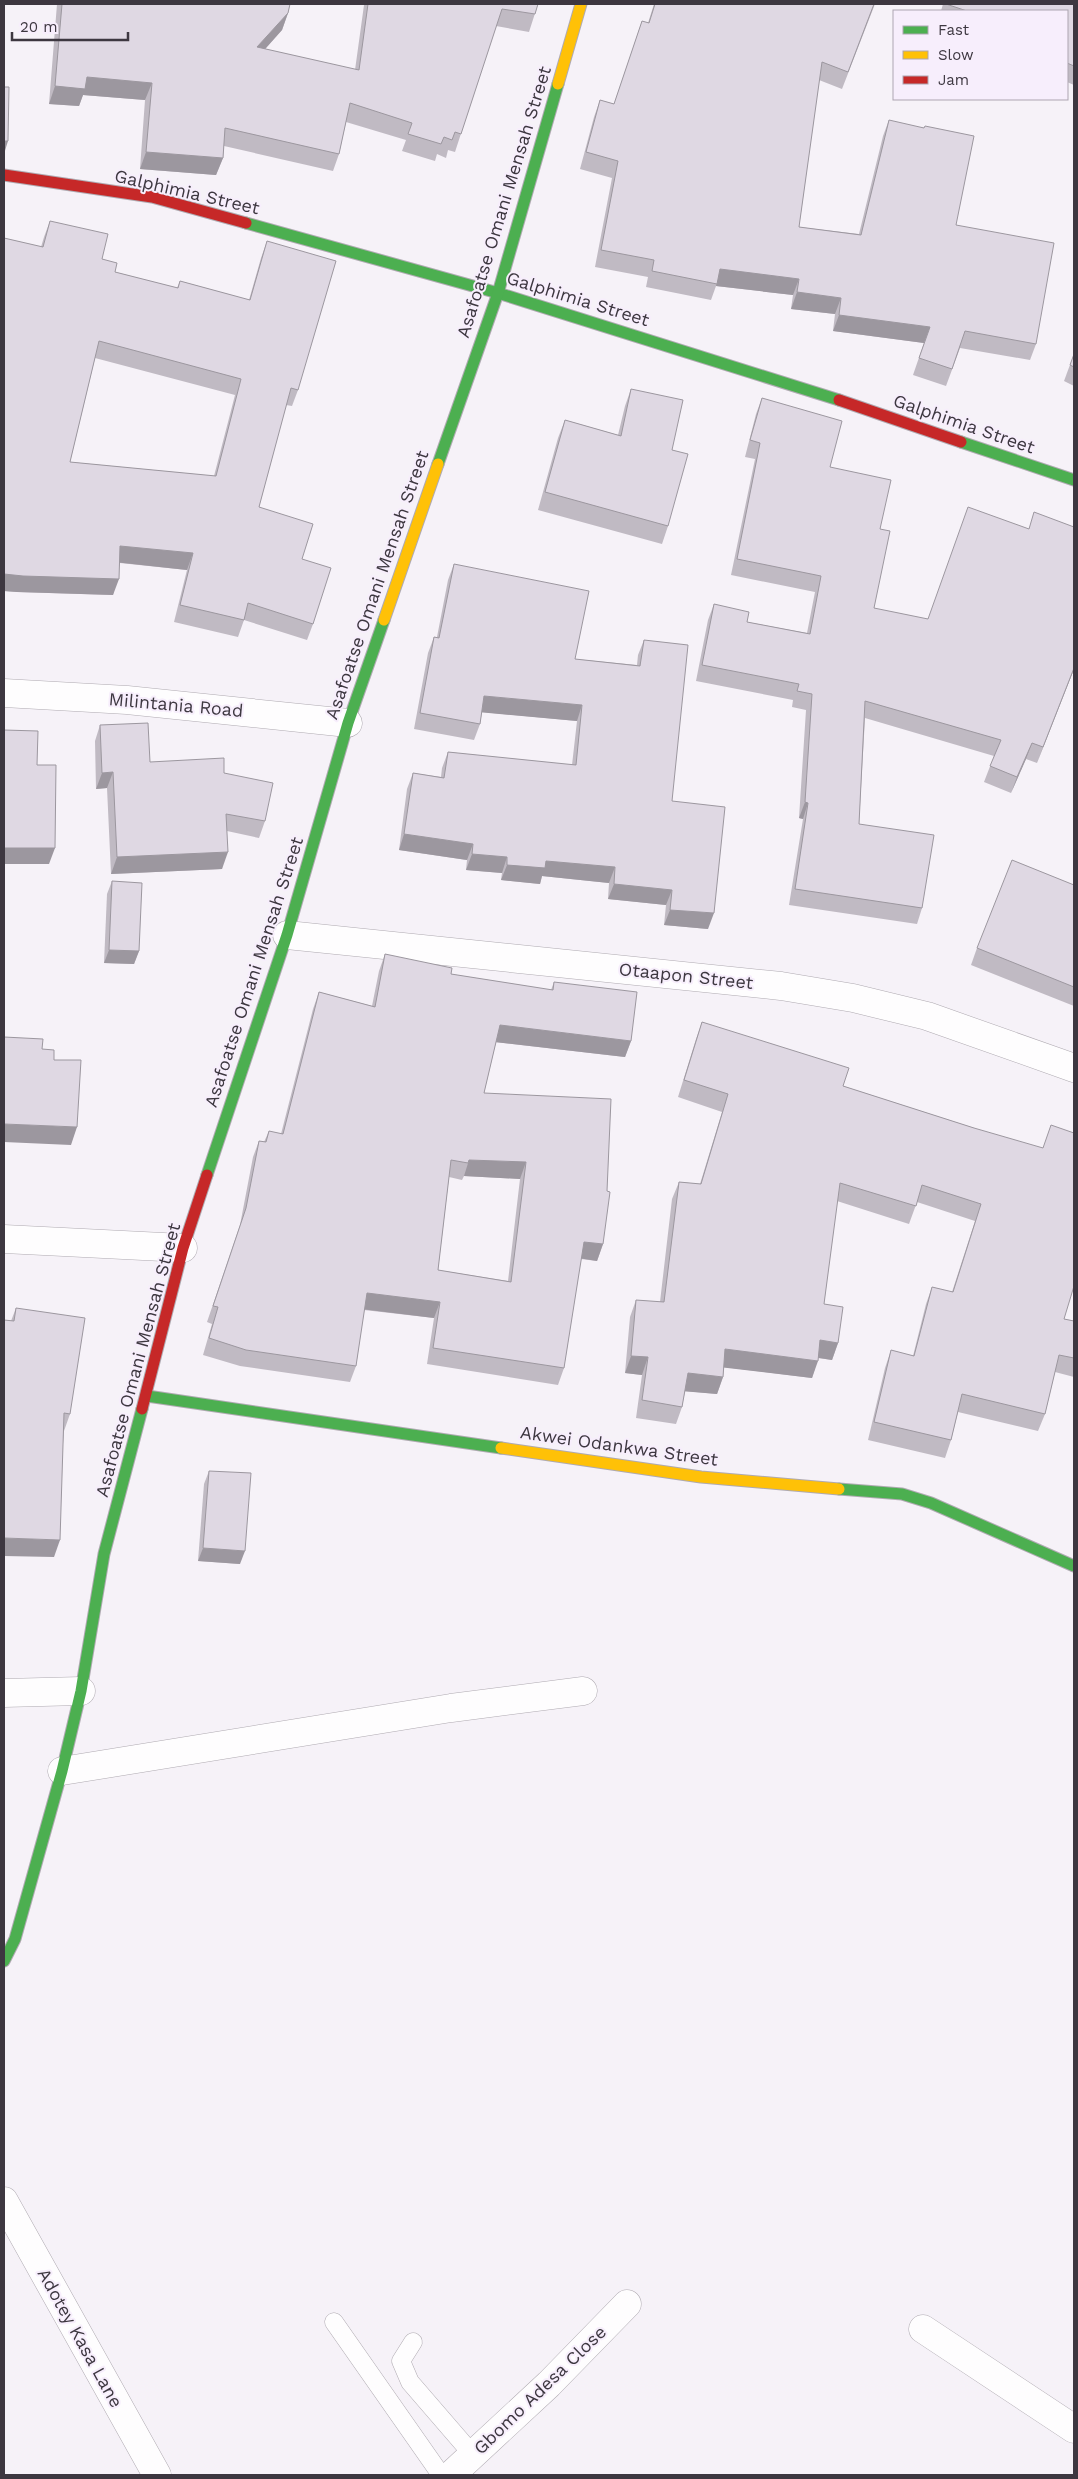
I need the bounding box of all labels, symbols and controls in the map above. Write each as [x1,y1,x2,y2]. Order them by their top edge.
scale bar [12,10,129,42]
legend [893,10,1068,100]
text: 20 m [20,18,58,36]
text: Fast [938,21,970,39]
text: Slow [938,46,974,64]
street label: Asafoatse Omani Mensah Street [452,63,555,340]
text: Jam [938,71,969,89]
street label: Galphimia Street [113,165,262,218]
street label: Galphimia Street [504,267,652,330]
street label: Galphimia Street [891,390,1038,458]
street label: Asafoatse Omani Mensah Street [321,447,433,722]
street label: Milintania Road [108,688,244,721]
street label: Asafoatse Omani Mensah Street [200,834,307,1110]
street label: Otaapon Street [618,958,755,993]
street label: Asafoatse Omani Mensah Street [91,1220,184,1499]
street label: Akwei Odankwa Street [519,1421,720,1470]
street label: Adotey Kasa Lane [33,2265,127,2411]
street label: Gbomo Adesa Close [469,2321,610,2458]

